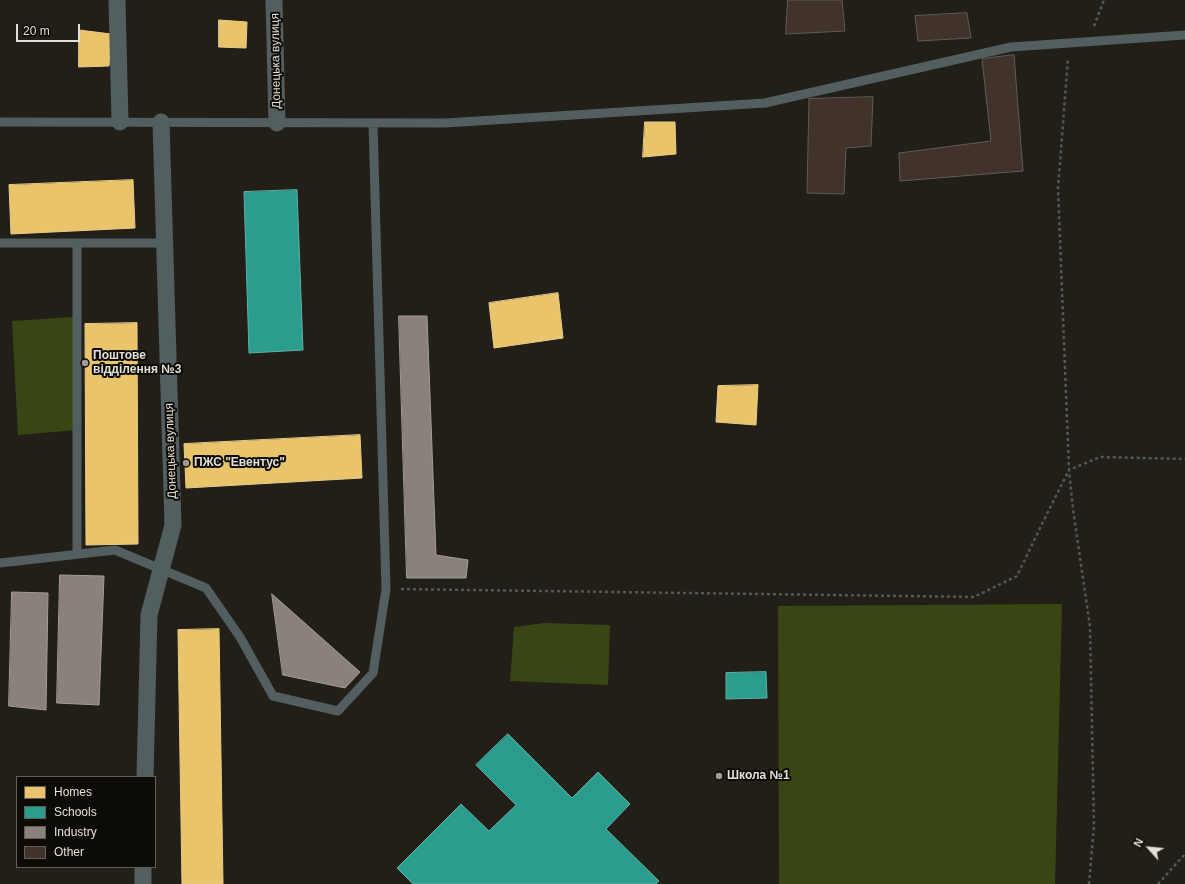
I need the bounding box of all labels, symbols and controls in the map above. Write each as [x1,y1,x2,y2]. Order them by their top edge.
street label: Донецька вулиця [268,13,284,109]
scale bar [18,16,82,42]
text: 20 m [23,24,50,38]
place label: Поштове відділення №3 [93,349,181,377]
marker: Поштове відділення №3 [80,358,90,368]
street label: Донецька вулиця [162,403,180,499]
place label: ПЖС "Евентус" [194,456,285,470]
marker: ПЖС "Евентус" [181,458,191,468]
place label: Школа №1 [727,769,790,783]
marker: Школа №1 [714,771,724,781]
legend [16,776,156,868]
text: Homes [54,785,92,799]
text: Schools [54,805,97,819]
text: Industry [54,825,97,839]
north arrow [1129,828,1169,868]
text: N [1131,836,1145,849]
text: Other [54,845,84,859]

